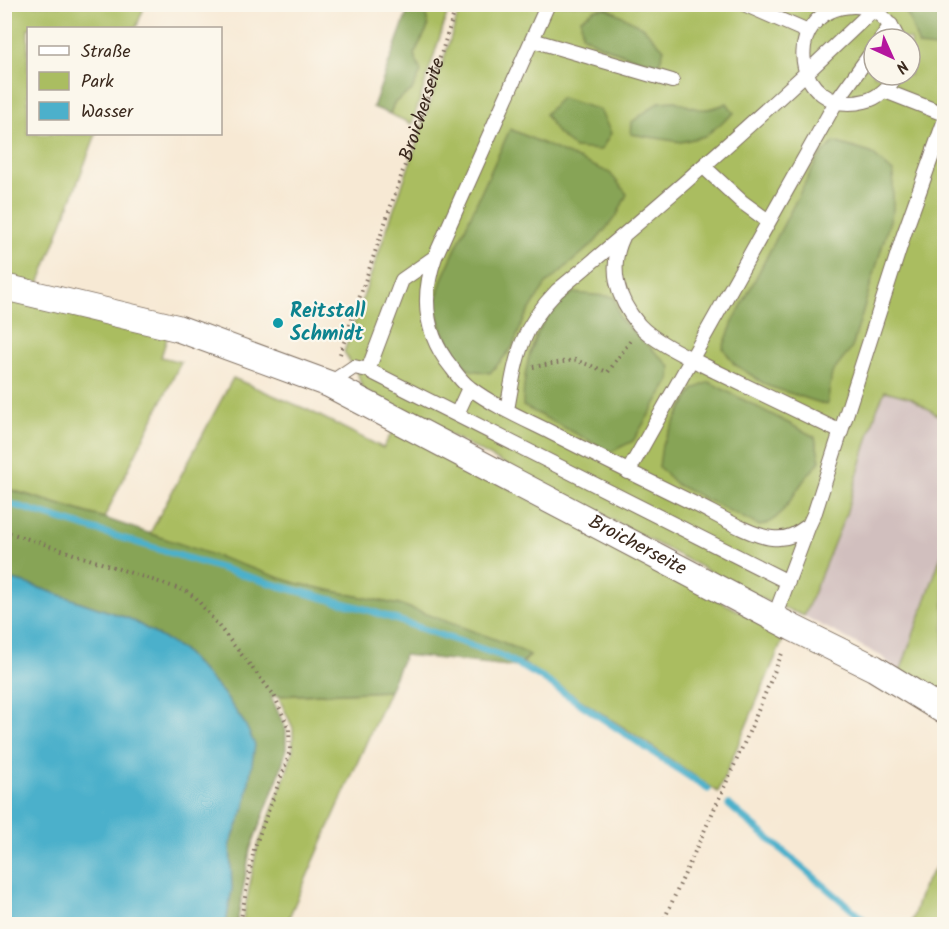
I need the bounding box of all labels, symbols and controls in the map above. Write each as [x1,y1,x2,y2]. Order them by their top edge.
legend [27,27,222,135]
north arrow [862,27,922,87]
text: Straße [81,38,131,67]
street label: Broicherseite [391,54,455,166]
text: N [889,54,914,79]
text: Park [81,68,114,97]
text: Wasser [81,98,134,127]
place label: Reitstall Schmidt [290,296,366,351]
marker: Reitstall Schmidt [271,316,285,330]
street label: Broicherseite [582,507,692,585]

